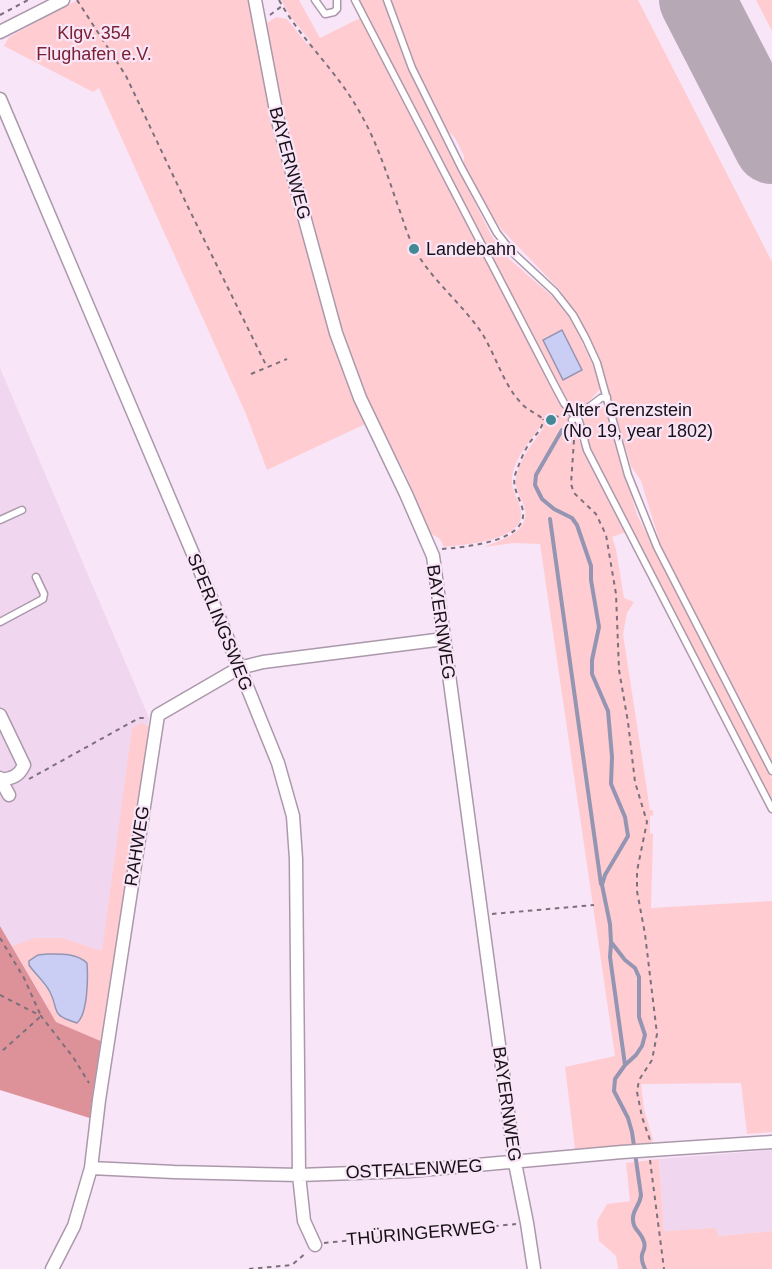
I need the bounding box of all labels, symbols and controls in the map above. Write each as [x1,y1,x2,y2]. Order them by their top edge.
park label: Klgv. 354 Flughafen e.V. [36,23,152,64]
street label: BAYERNWEG [265,105,315,221]
place label: Landebahn [426,239,516,259]
marker: Landebahn [407,242,421,256]
place label: Alter Grenzstein (No 19, year 1802) [563,400,713,441]
marker: Alter Grenzstein (No 19, year 1802) [544,413,558,427]
street label: SPERLINGSWEG [183,551,257,693]
street label: BAYERNWEG [423,563,459,681]
street label: RAHWEG [121,804,153,888]
street label: BAYERNWEG [489,1045,525,1163]
street label: OSTFALENWEG [345,1155,483,1183]
street label: THÜRINGERWEG [346,1217,496,1249]

